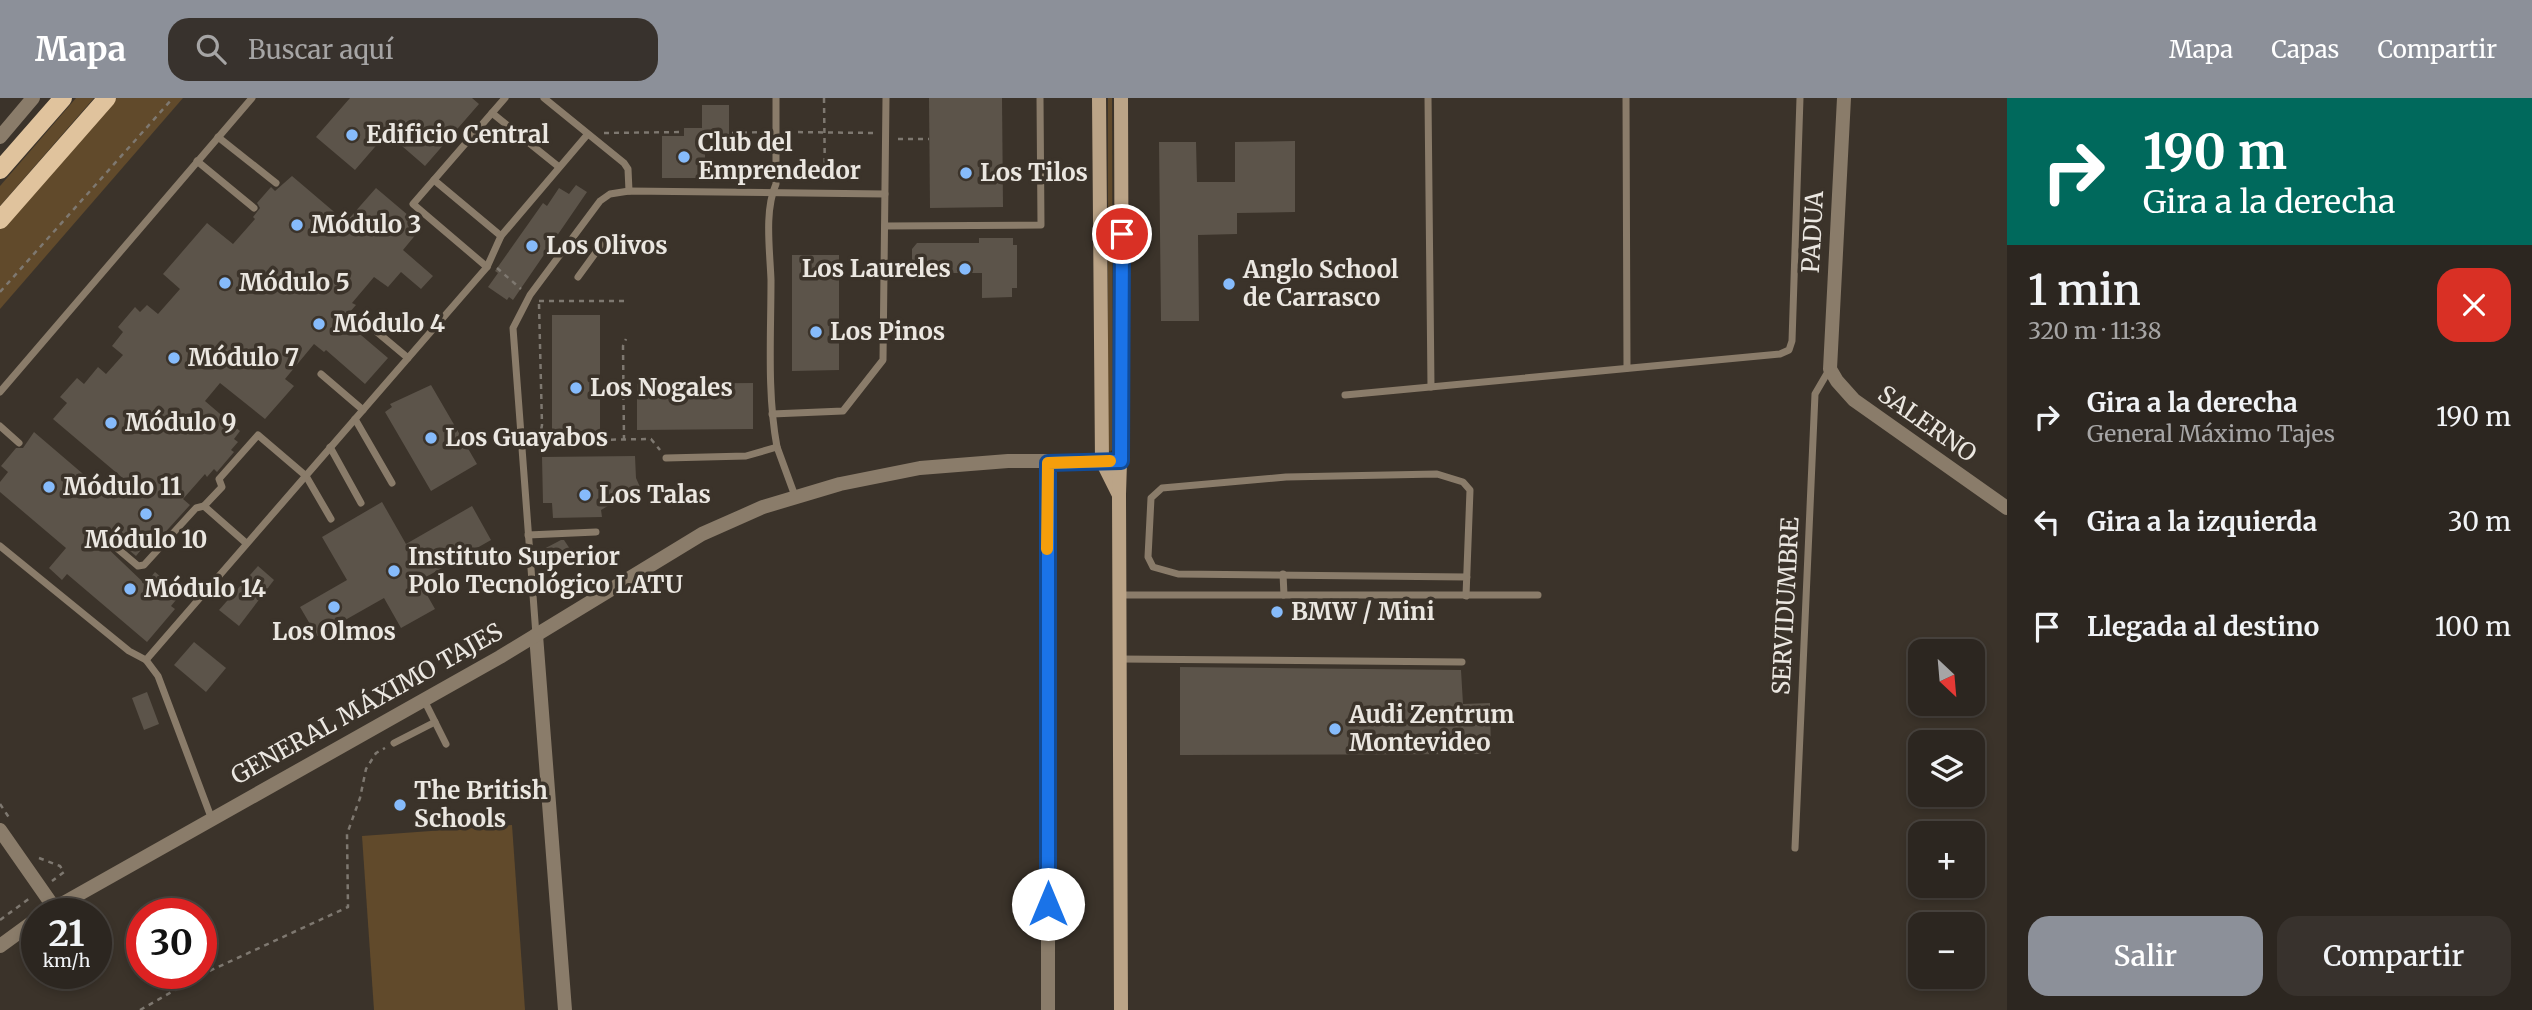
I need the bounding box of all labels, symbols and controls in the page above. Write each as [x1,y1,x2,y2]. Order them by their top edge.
search box [168,18,658,81]
text: Mapa [35,29,126,70]
icon: search [192,30,230,68]
text: Buscar aquí [248,33,393,66]
text: Mapa [2169,34,2233,65]
text: Capas [2271,34,2339,65]
text: Compartir [2377,34,2497,65]
place label: Edificio Central [366,119,550,150]
text: 190 m [2143,121,2287,182]
icon: right [2028,126,2119,217]
marker: Edificio Central [344,127,360,143]
place label: Club del Emprendedor [698,127,861,186]
marker: Club del Emprendedor [676,149,692,165]
place label: Los Tilos [980,157,1088,188]
marker: Los Tilos [958,165,974,181]
text: Gira a la derecha [2143,182,2396,222]
street label: PADUA [1795,189,1830,274]
pin [1092,204,1152,264]
place label: Módulo 3 [311,209,422,240]
icon: arrive [1103,215,1141,253]
marker: Módulo 3 [289,217,305,233]
place label: Los Olivos [546,230,668,261]
marker: Los Olivos [524,238,540,254]
place label: Los Laureles [802,253,951,284]
place label: Anglo School de Carrasco [1242,254,1399,313]
marker: Los Laureles [957,261,973,277]
text: 1 min [2028,264,2141,316]
place label: Módulo 5 [239,267,350,298]
button: close [2437,268,2511,342]
marker: Módulo 5 [217,275,233,291]
marker: Anglo School de Carrasco [1221,276,1237,292]
place label: Módulo 4 [333,308,445,339]
marker: Módulo 4 [311,316,327,332]
place label: Los Pinos [830,316,945,347]
text: 320 m · 11:38 [2028,316,2161,345]
marker: Los Pinos [808,324,824,340]
place label: Módulo 7 [188,342,299,373]
marker: Módulo 7 [166,350,182,366]
place label: Los Nogales [590,372,733,403]
street label: SALERNO [1872,378,1983,469]
marker: Los Nogales [568,380,584,396]
text: Gira a la derecha [2087,386,2298,419]
icon: right [2028,398,2066,436]
text: 190 m [2436,400,2511,433]
place label: Módulo 9 [125,407,237,438]
marker: Módulo 9 [103,415,119,431]
text: General Máximo Tajes [2087,419,2335,448]
place label: Los Guayabos [445,422,608,453]
marker: Los Guayabos [423,430,439,446]
place label: Módulo 11 [63,471,181,502]
marker: Módulo 11 [41,479,57,495]
place label: Los Talas [599,479,711,510]
marker: Los Talas [577,487,593,503]
icon: left [2028,503,2066,541]
text: Gira a la izquierda [2087,505,2317,538]
text: 30 m [2448,505,2511,538]
marker: Módulo 10 [138,506,154,522]
street label: SERVIDUMBRE [1765,516,1806,696]
place label: Módulo 10 [85,524,207,555]
place label: Instituto Superior Polo Tecnológico LATU [408,541,683,600]
marker: Instituto Superior Polo Tecnológico LATU [386,563,402,579]
place label: Módulo 14 [144,573,266,604]
marker: Módulo 14 [122,581,138,597]
place label: BMW / Mini [1291,596,1435,627]
marker: Los Olmos [326,599,342,615]
marker: BMW / Mini [1269,604,1285,620]
icon: arrive [2028,608,2066,646]
text: Llegada al destino [2087,610,2319,643]
text: 100 m [2435,610,2511,643]
street label: GENERAL MÁXIMO TAJES [225,616,508,791]
place label: Los Olmos [272,616,396,647]
north arrow [1908,639,1984,716]
map controls [1908,639,1985,989]
place label: Audi Zentrum Montevideo [1348,699,1514,758]
marker: Audi Zentrum Montevideo [1327,721,1343,737]
button: layers [1908,730,1985,807]
place label: The British Schools [414,775,548,834]
marker: The British Schools [392,797,408,813]
button: + [1908,821,1985,898]
position arrow [1011,867,1085,941]
speed limit sign: 30 [126,898,217,989]
text: 21 [49,912,84,956]
button: − [1908,912,1985,989]
button: Salir [2028,916,2263,996]
button: Compartir [2277,916,2511,996]
text: km/h [43,949,90,972]

